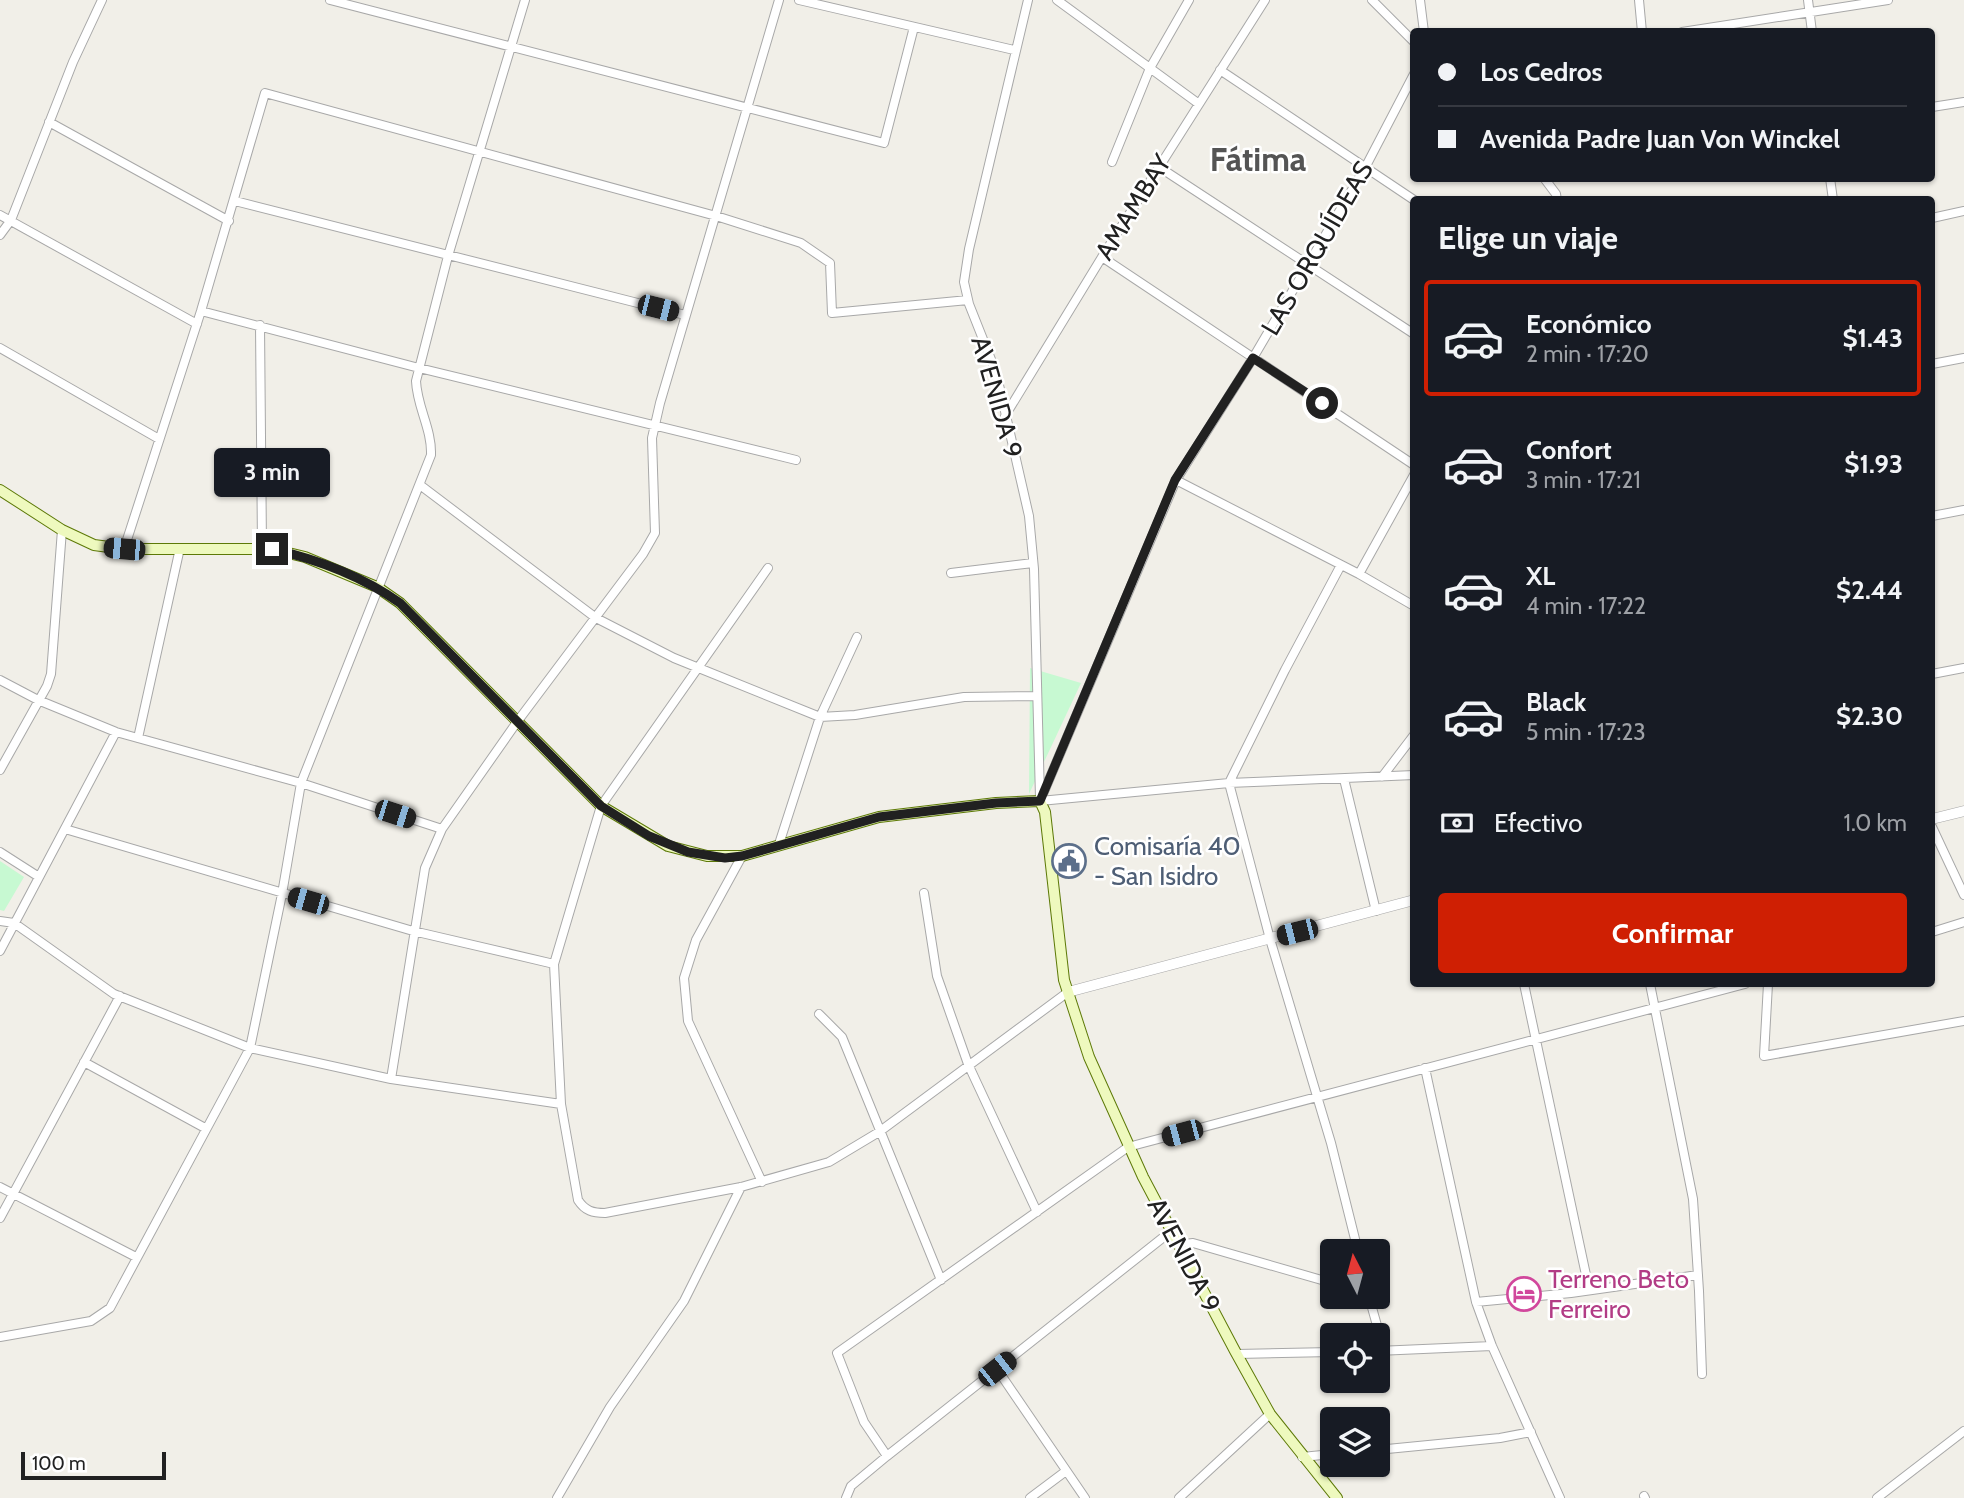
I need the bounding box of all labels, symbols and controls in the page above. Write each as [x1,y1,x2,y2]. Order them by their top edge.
text: Los Cedros [1480,56,1603,88]
text: Avenida Padre Juan Von Winckel [1480,123,1840,155]
district label: Fátima [1210,139,1307,179]
street label: AMAMBAY [1088,148,1178,266]
street label: LAS ORQUÍDEAS [1254,155,1380,341]
text: Elige un viaje [1438,218,1618,257]
car [636,293,681,323]
icon: car [1442,307,1505,370]
text: Económico [1526,308,1652,340]
text: $1.43 [1842,322,1903,354]
street label: AVENIDA 9 [964,332,1030,462]
text: 2 min · 17:20 [1526,340,1649,368]
route start [1306,387,1338,419]
icon: car [1442,433,1505,496]
text: Confort [1526,434,1612,466]
callout: 3 min [214,448,330,496]
text: $1.93 [1844,448,1903,480]
text: 3 min [244,458,300,486]
text: 3 min · 17:21 [1526,466,1641,494]
route end [256,533,288,565]
car [103,537,146,561]
icon: car [1442,559,1505,622]
text: XL [1526,560,1555,592]
text: $2.44 [1836,574,1903,606]
text: 4 min · 17:22 [1526,592,1646,620]
icon: car [1442,685,1505,748]
text: Black [1526,686,1586,718]
text: $2.30 [1836,700,1903,732]
text: 5 min · 17:23 [1526,718,1646,746]
car [372,798,419,830]
icon: cash [1438,804,1476,842]
text: Efectivo [1494,807,1583,839]
text: 1.0 km [1843,809,1907,837]
place label: Comisaría 40 - San Isidro [1094,830,1241,892]
public building icon: Comisaría 40 - San Isidro [1050,842,1088,880]
car [285,885,332,917]
button: Confirmar [1438,893,1907,973]
car [1275,917,1320,947]
car [1159,1117,1206,1149]
street label: AVENIDA 9 [1140,1192,1228,1318]
north arrow [1320,1239,1390,1309]
map controls [1320,1239,1390,1477]
place label: Terreno Beto Ferreiro [1548,1263,1689,1325]
hotel icon: Terreno Beto Ferreiro [1505,1275,1543,1313]
button: locate [1320,1323,1390,1393]
car [974,1348,1021,1390]
button: layers [1320,1407,1390,1477]
scale bar [21,1449,166,1481]
text: 100 m [32,1452,86,1475]

